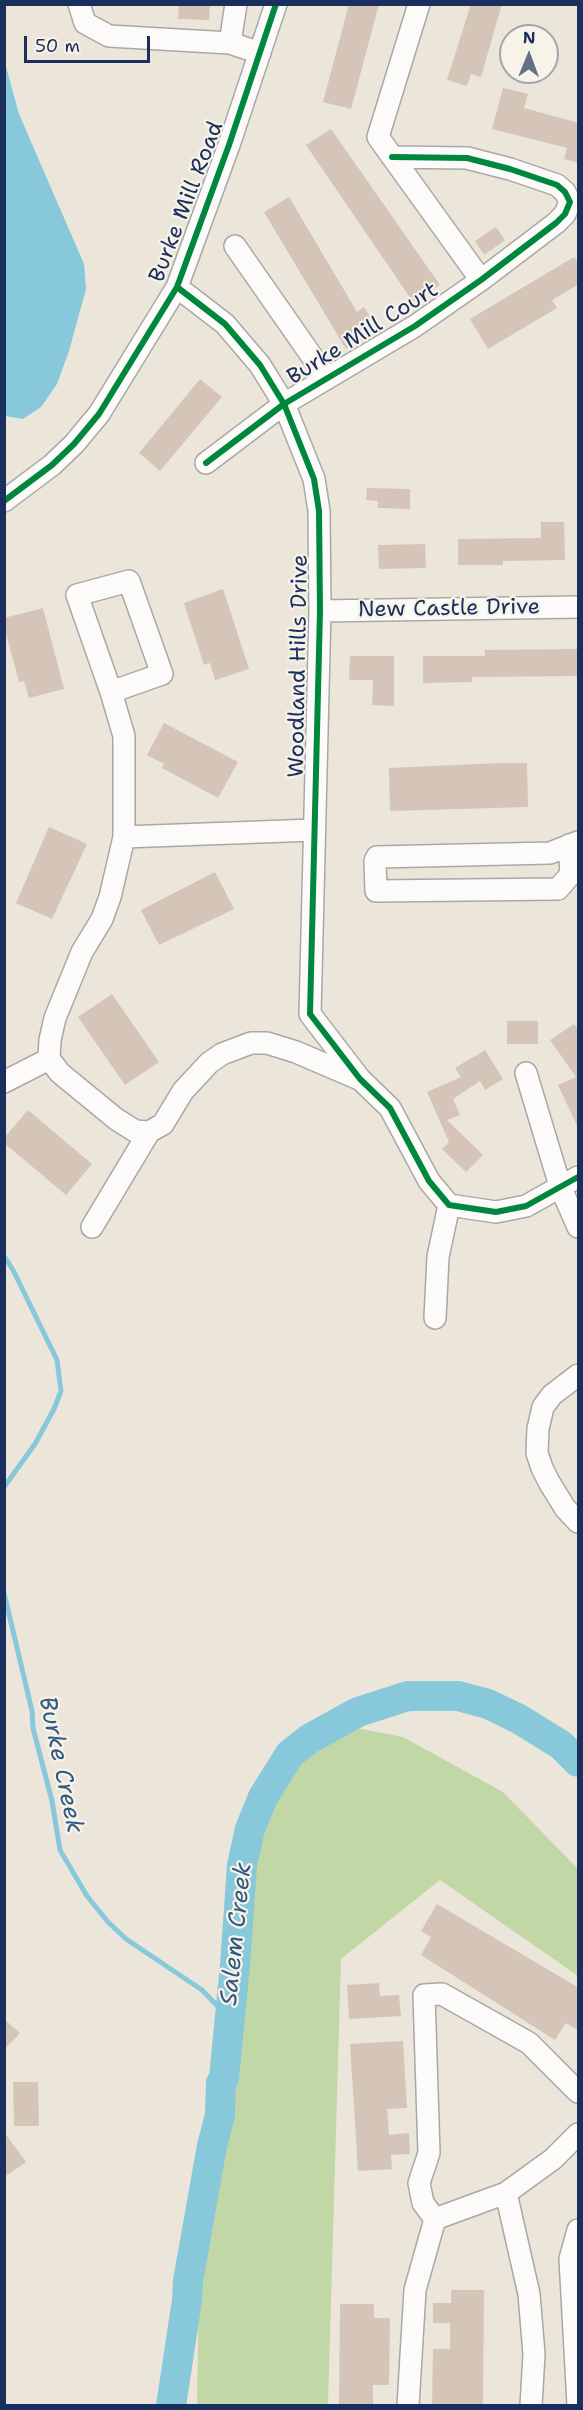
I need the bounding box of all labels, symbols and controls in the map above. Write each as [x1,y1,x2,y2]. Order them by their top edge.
scale bar [27,24,153,62]
north arrow [499,24,559,84]
text: N [523,27,536,48]
text: 50 m [35,34,80,58]
street label: Burke Mill Road [144,118,230,286]
street label: Burke Mill Court [283,277,443,391]
street label: Woodland Hills Drive [284,554,314,778]
street label: New Castle Drive [358,594,540,624]
water label: Burke Creek [31,1694,89,1836]
water label: Salem Creek [215,1861,259,2007]

